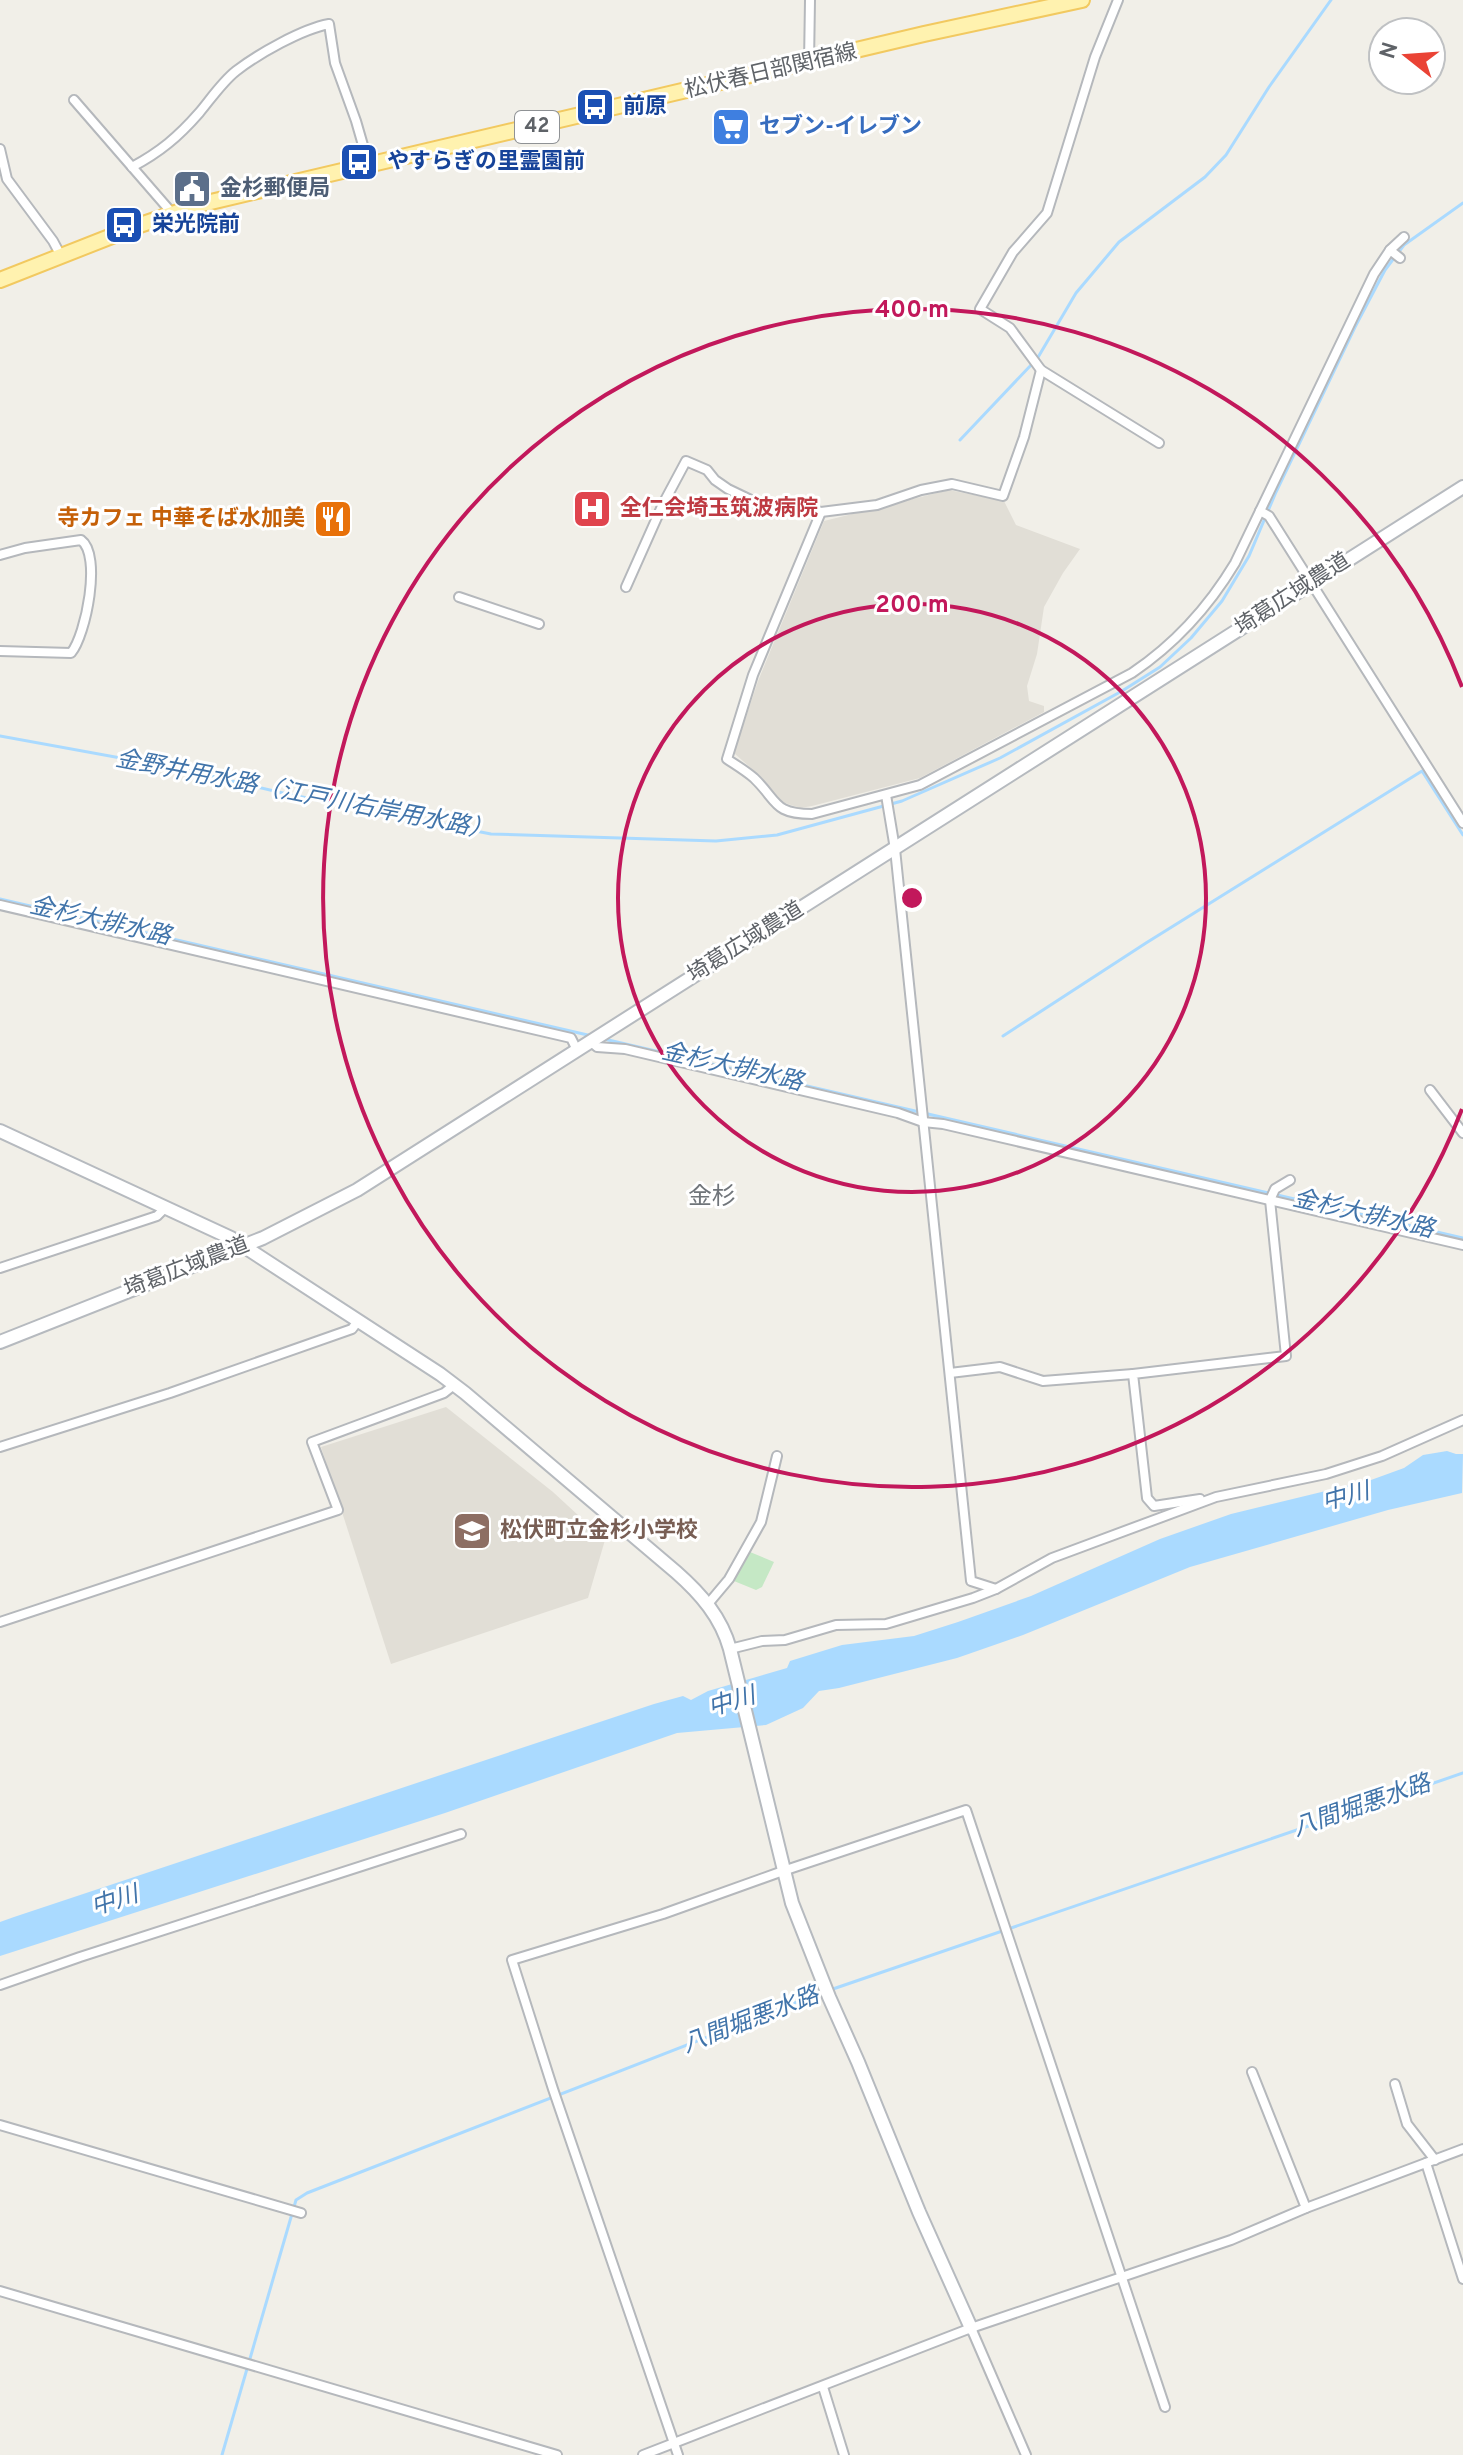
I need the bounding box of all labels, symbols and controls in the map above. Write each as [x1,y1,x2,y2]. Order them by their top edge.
north arrow [1367,16,1447,96]
street label: 松伏春日部関宿線 [682,39,860,105]
text: N [1375,39,1405,62]
bus stop icon: 前原 [574,86,616,128]
place label: 前原 [623,94,667,121]
supermarket icon: セブン-イレブン [710,106,752,148]
road number: 42 [515,111,559,143]
place label: セブン-イレブン [759,113,922,141]
bus stop icon: やすらぎの里霊園前 [338,141,380,183]
place label: やすらぎの里霊園前 [387,149,585,176]
public building icon: 金杉郵便局 [171,168,213,210]
place label: 金杉郵便局 [220,176,330,203]
bus stop icon: 栄光院前 [103,204,145,246]
place label: 栄光院前 [152,212,240,239]
text: 400 m [875,296,949,326]
hospital icon: 全仁会埼玉筑波病院 [571,488,613,530]
place label: 全仁会埼玉筑波病院 [620,495,818,523]
restaurant icon: 寺カフェ 中華そば水加美 [312,498,354,540]
place label: 寺カフェ 中華そば水加美 [57,506,305,533]
street label: 埼葛広域農道 [1230,548,1356,642]
text: 200 m [875,591,949,621]
water label: 金野井用水路（江戸川右岸用水路） [113,745,495,847]
centre of rings [898,884,926,912]
water label: 金杉大排水路 [26,891,175,953]
street label: 埼葛広域農道 [683,897,809,989]
water label: 金杉大排水路 [658,1037,807,1099]
district label: 金杉 [688,1183,736,1213]
water label: 金杉大排水路 [1289,1184,1438,1246]
street label: 埼葛広域農道 [121,1232,253,1304]
water label: 中川 [1319,1477,1376,1519]
school or university icon: 松伏町立金杉小学校 [451,1510,493,1552]
place label: 松伏町立金杉小学校 [500,1518,698,1545]
water label: 中川 [705,1681,762,1724]
water label: 八間堀悪水路 [1289,1769,1437,1845]
water label: 中川 [88,1879,145,1924]
water label: 八間堀悪水路 [678,1980,825,2061]

